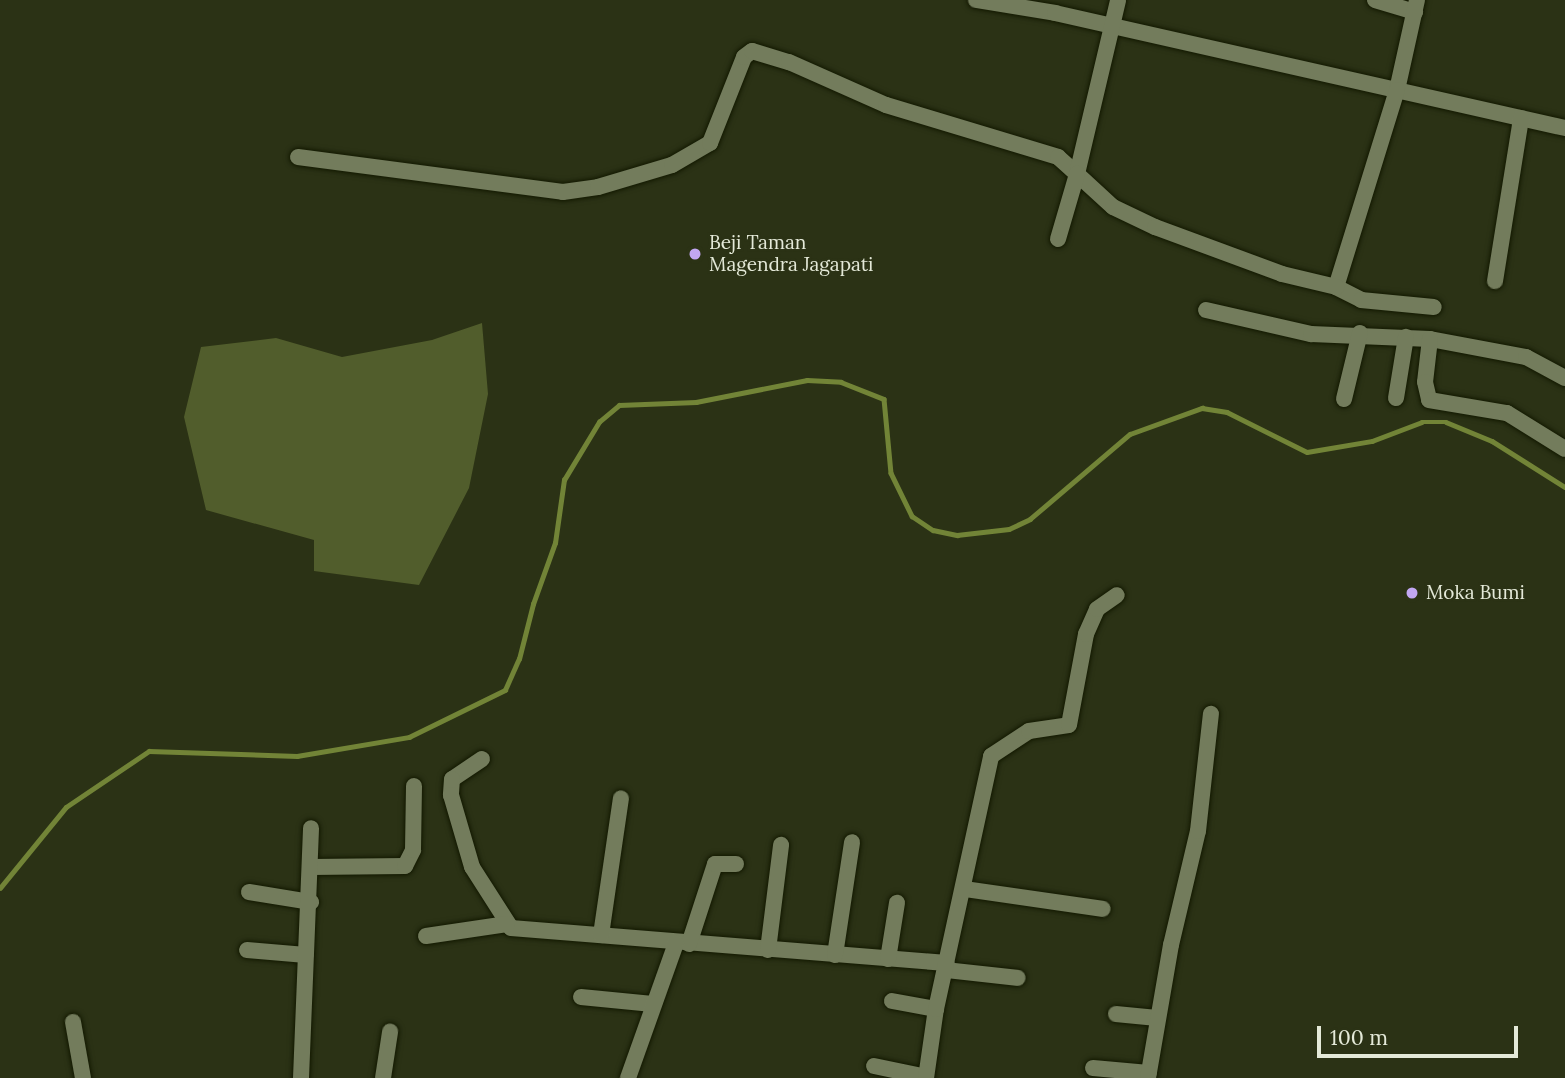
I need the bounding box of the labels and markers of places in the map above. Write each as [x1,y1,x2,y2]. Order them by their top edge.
place label: Beji Taman Magendra Jagapati [709,232,873,276]
marker: Beji Taman Magendra Jagapati [687,246,703,262]
place label: Moka Bumi [1426,582,1525,604]
marker: Moka Bumi [1404,585,1420,601]

